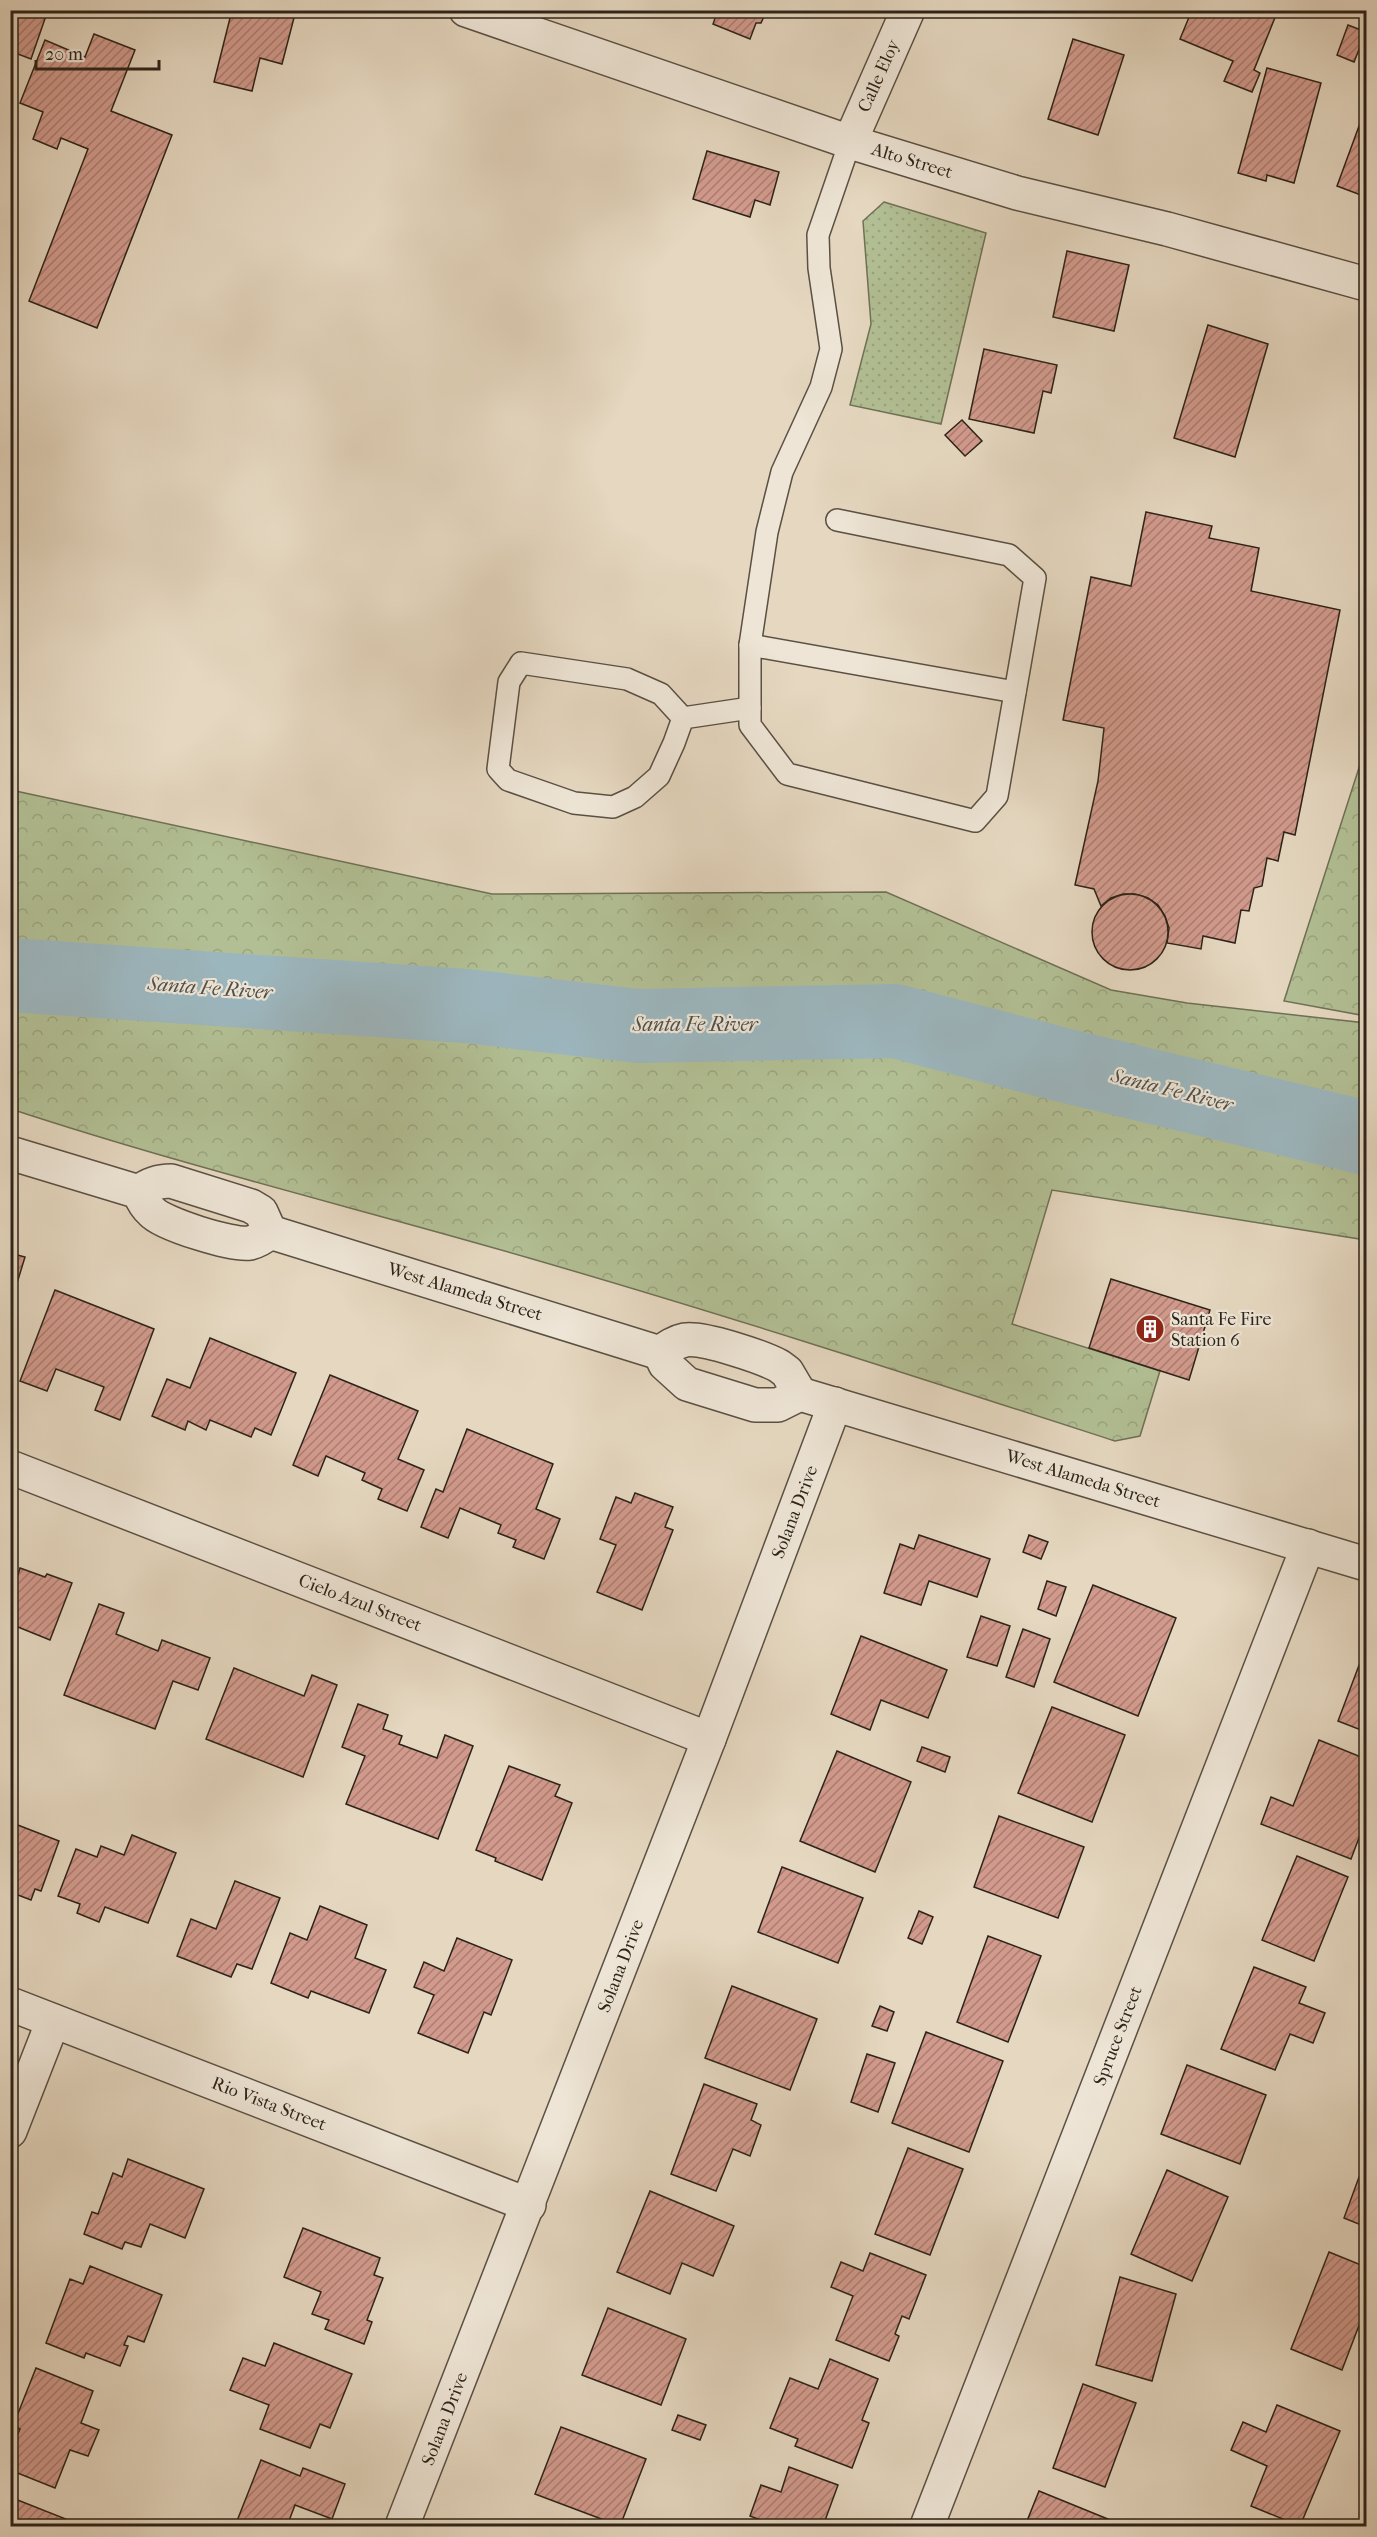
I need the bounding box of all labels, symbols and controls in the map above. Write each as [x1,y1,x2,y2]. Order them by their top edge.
scale bar [36,33,159,71]
street label: Calle Eloy [854,35,905,115]
text: 20 m [45,44,83,65]
street label: Alto Street [868,138,956,183]
water label: Santa Fe River [146,972,275,1004]
water label: Santa Fe River [632,1013,759,1036]
water label: Santa Fe River [1108,1064,1237,1117]
street label: West Alameda Street [384,1258,545,1326]
place label: Santa Fe Fire Station 6 [1171,1309,1271,1351]
building icon: Santa Fe Fire Station 6 [1134,1313,1166,1345]
street label: West Alameda Street [1002,1445,1163,1513]
street label: Solana Drive [768,1462,822,1562]
street label: Cielo Azul Street [296,1570,425,1636]
street label: Solana Drive [594,1916,648,2016]
street label: Spruce Street [1089,1983,1147,2089]
street label: Rio Vista Street [209,2073,330,2136]
street label: Solana Drive [418,2369,472,2469]

